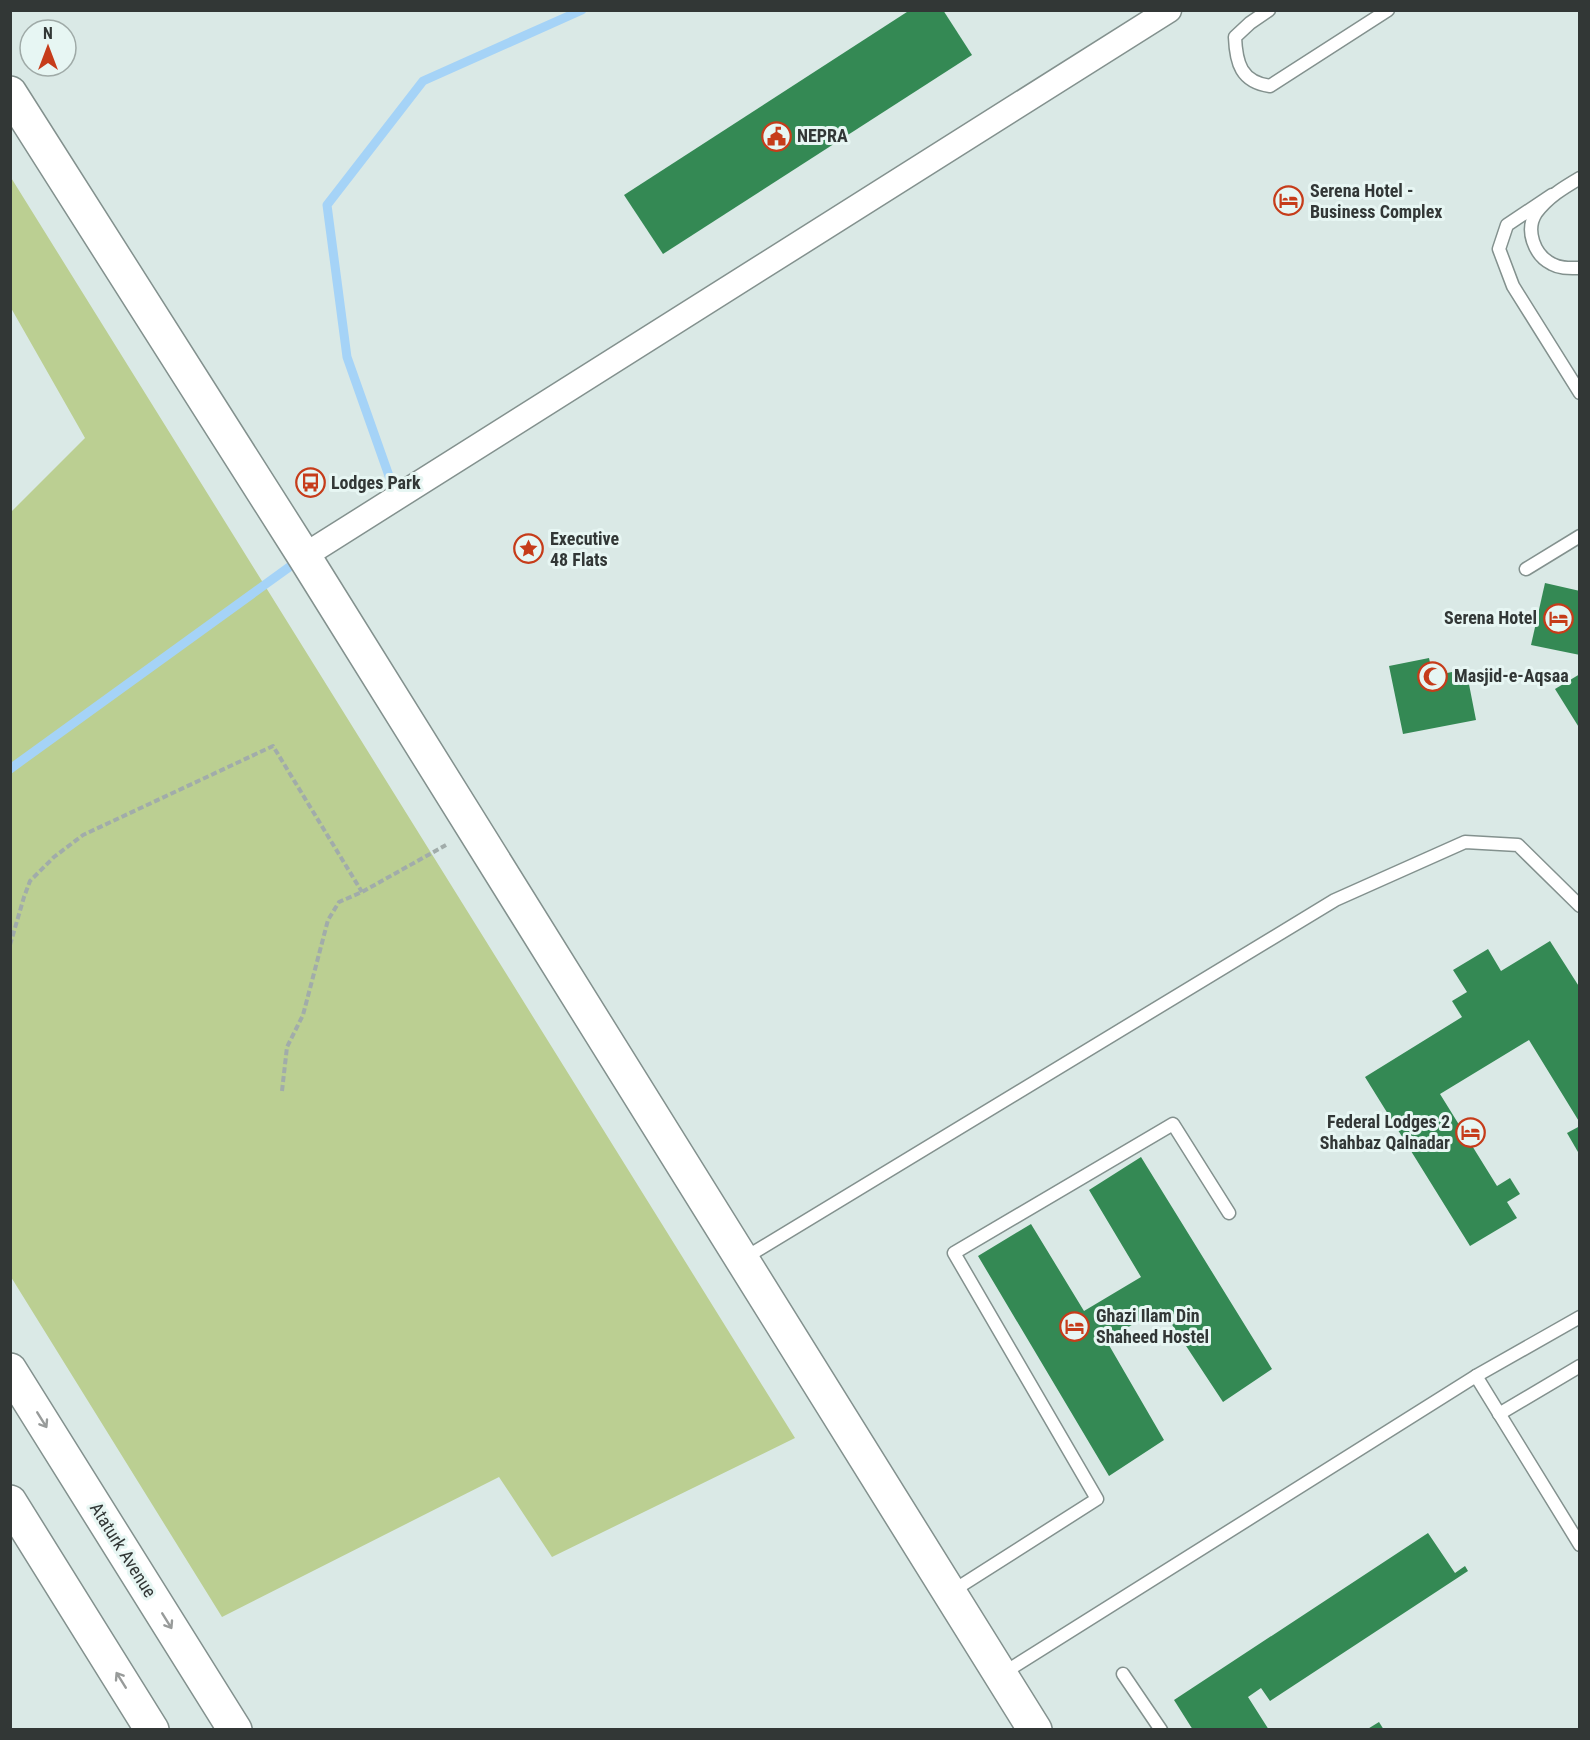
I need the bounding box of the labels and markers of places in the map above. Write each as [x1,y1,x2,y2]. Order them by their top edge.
public building icon: NEPRA [760,120,792,152]
place label: NEPRA [797,125,848,146]
place label: Serena Hotel - Business Complex [1310,180,1442,222]
hotel icon: Serena Hotel - Business Complex [1273,185,1305,217]
bus stop icon: Lodges Park [294,467,326,499]
place label: Lodges Park [331,472,421,493]
place label: Executive 48 Flats [550,528,620,570]
place icon: Executive 48 Flats [513,533,545,565]
hotel icon: Serena Hotel [1542,602,1574,634]
place label: Serena Hotel [1444,607,1537,628]
mosque icon: Masjid-e-Aqsaa [1417,660,1449,692]
place label: Masjid-e-Aqsaa [1454,665,1569,686]
place label: Federal Lodges 2 Shahbaz Qalnadar [1320,1111,1450,1153]
hotel icon: Federal Lodges 2 Shahbaz Qalnadar [1455,1116,1487,1148]
place label: Ghazi Ilam Din Shaheed Hostel [1096,1305,1209,1347]
hotel icon: Ghazi Ilam Din Shaheed Hostel [1059,1310,1091,1342]

